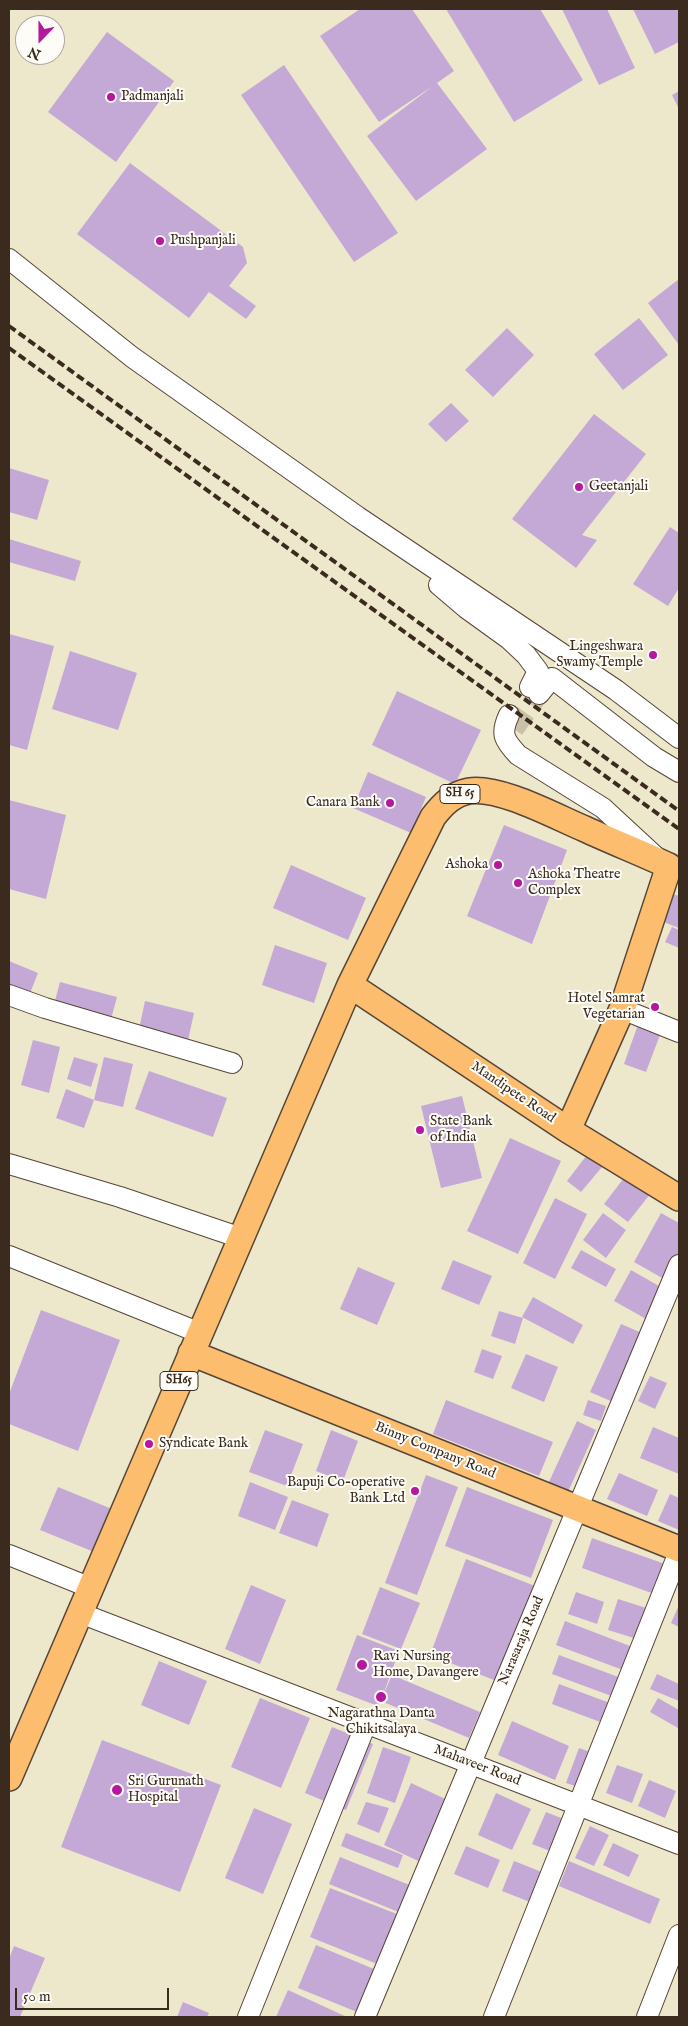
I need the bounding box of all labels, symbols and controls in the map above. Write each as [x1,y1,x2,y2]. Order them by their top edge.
north arrow [15,15,65,65]
text: N [26,42,44,64]
place label: Padmanjali [121,89,184,105]
marker: Padmanjali [105,91,117,103]
place label: Pushpanjali [170,233,236,249]
marker: Pushpanjali [154,235,166,247]
place label: Geetanjali [589,479,648,495]
marker: Geetanjali [573,481,585,493]
place label: Lingeshwara Swamy Temple [556,639,643,672]
marker: Lingeshwara Swamy Temple [647,649,659,661]
road number: SH 65 [440,784,480,804]
place label: Canara Bank [306,795,380,811]
marker: Canara Bank [384,797,396,809]
place label: Ashoka [445,857,488,873]
marker: Ashoka [492,859,504,871]
place label: Ashoka Theatre Complex [528,867,620,900]
marker: Ashoka Theatre Complex [512,877,524,889]
place label: Hotel Samrat Vegetarian [567,991,645,1024]
marker: Hotel Samrat Vegetarian [649,1001,661,1013]
street label: Mandipete Road [468,1059,558,1127]
place label: State Bank of India [430,1114,493,1146]
marker: State Bank of India [414,1124,426,1136]
road number: SH65 [160,1372,198,1390]
street label: Binny Company Road [372,1419,498,1483]
place label: Syndicate Bank [159,1436,248,1452]
marker: Syndicate Bank [143,1438,155,1450]
place label: Bapuji Co-operative Bank Ltd [287,1475,405,1508]
marker: Bapuji Co-operative Bank Ltd [409,1485,421,1497]
street label: Narasaraja Road [496,1594,548,1688]
place label: Ravi Nursing Home, Davangere [373,1649,479,1681]
marker: Ravi Nursing Home, Davangere [355,1658,369,1672]
marker: Nagarathna Danta Chikitsalaya [374,1690,388,1704]
place label: Nagarathna Danta Chikitsalaya [328,1706,434,1738]
street label: Mahaveer Road [431,1742,523,1790]
place label: Sri Gurunath Hospital [128,1774,204,1806]
marker: Sri Gurunath Hospital [110,1783,124,1797]
scale bar [18,1978,171,2010]
text: 50 m [23,1987,51,2006]

